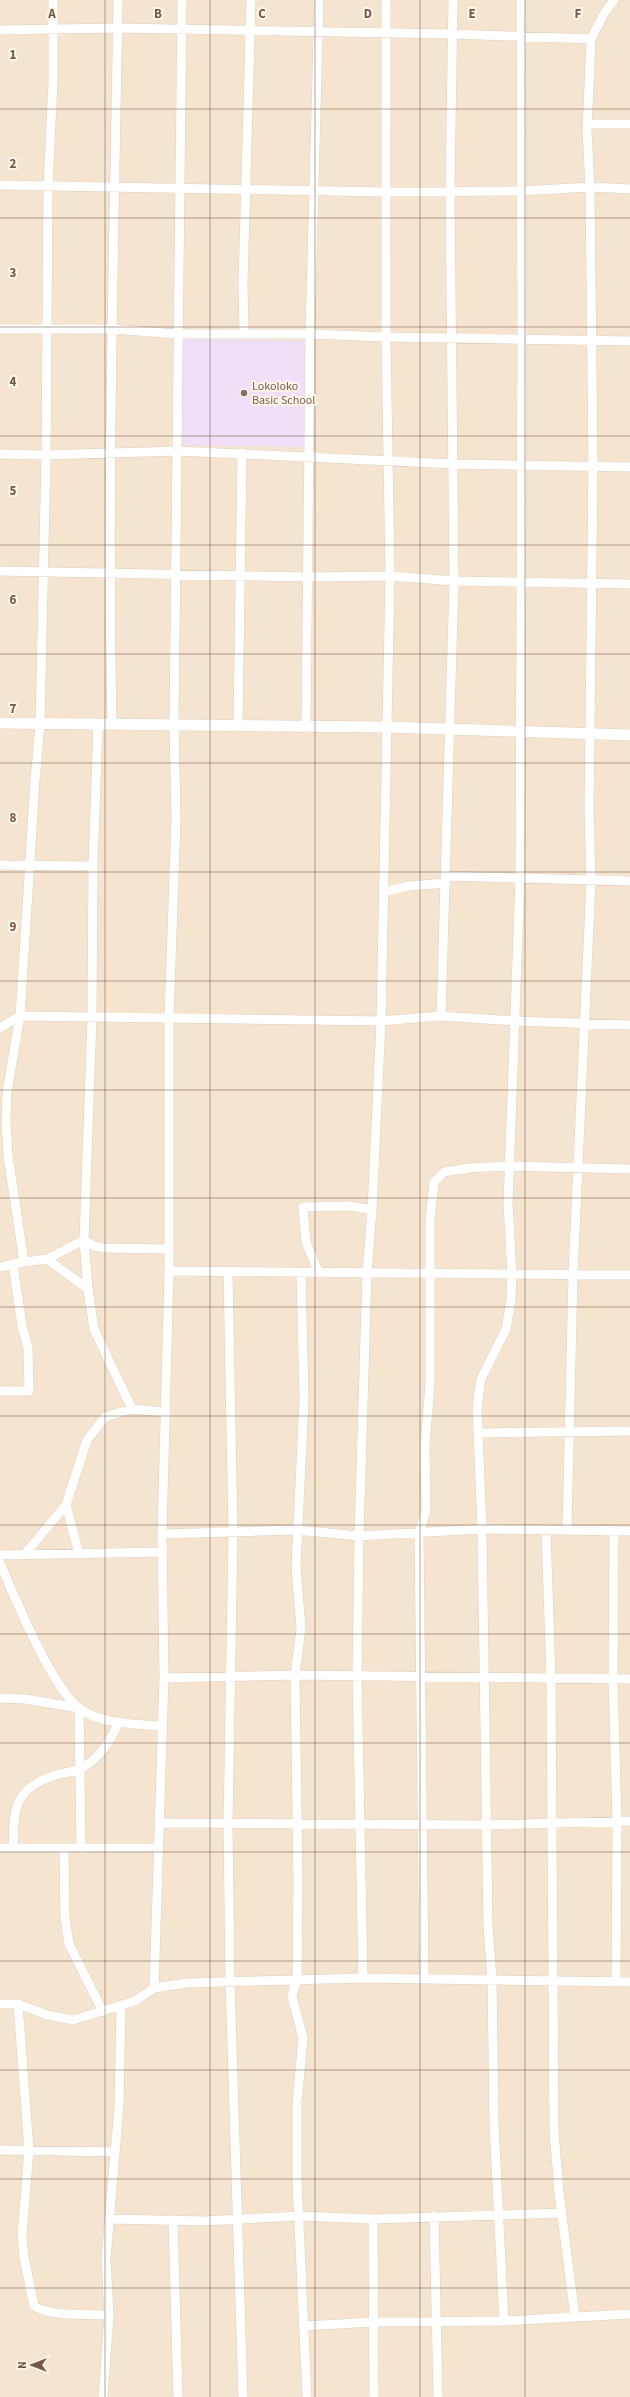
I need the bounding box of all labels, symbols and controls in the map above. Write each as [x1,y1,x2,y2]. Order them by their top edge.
text: A [47,5,56,23]
text: B [154,5,162,23]
text: C [258,5,266,23]
text: D [364,5,372,23]
text: E [468,5,476,23]
text: F [575,5,582,23]
text: 1 [10,46,17,64]
text: 2 [10,155,17,173]
text: 3 [10,264,17,282]
text: 4 [10,373,17,391]
place label: Lokoloko Basic School [252,378,315,409]
marker: Lokoloko Basic School [239,388,249,398]
text: 5 [10,482,17,500]
text: 6 [10,591,17,609]
text: 7 [10,700,17,718]
text: 8 [10,809,17,827]
text: 9 [10,918,17,936]
north arrow [12,2345,52,2385]
text: N [15,2361,30,2369]

